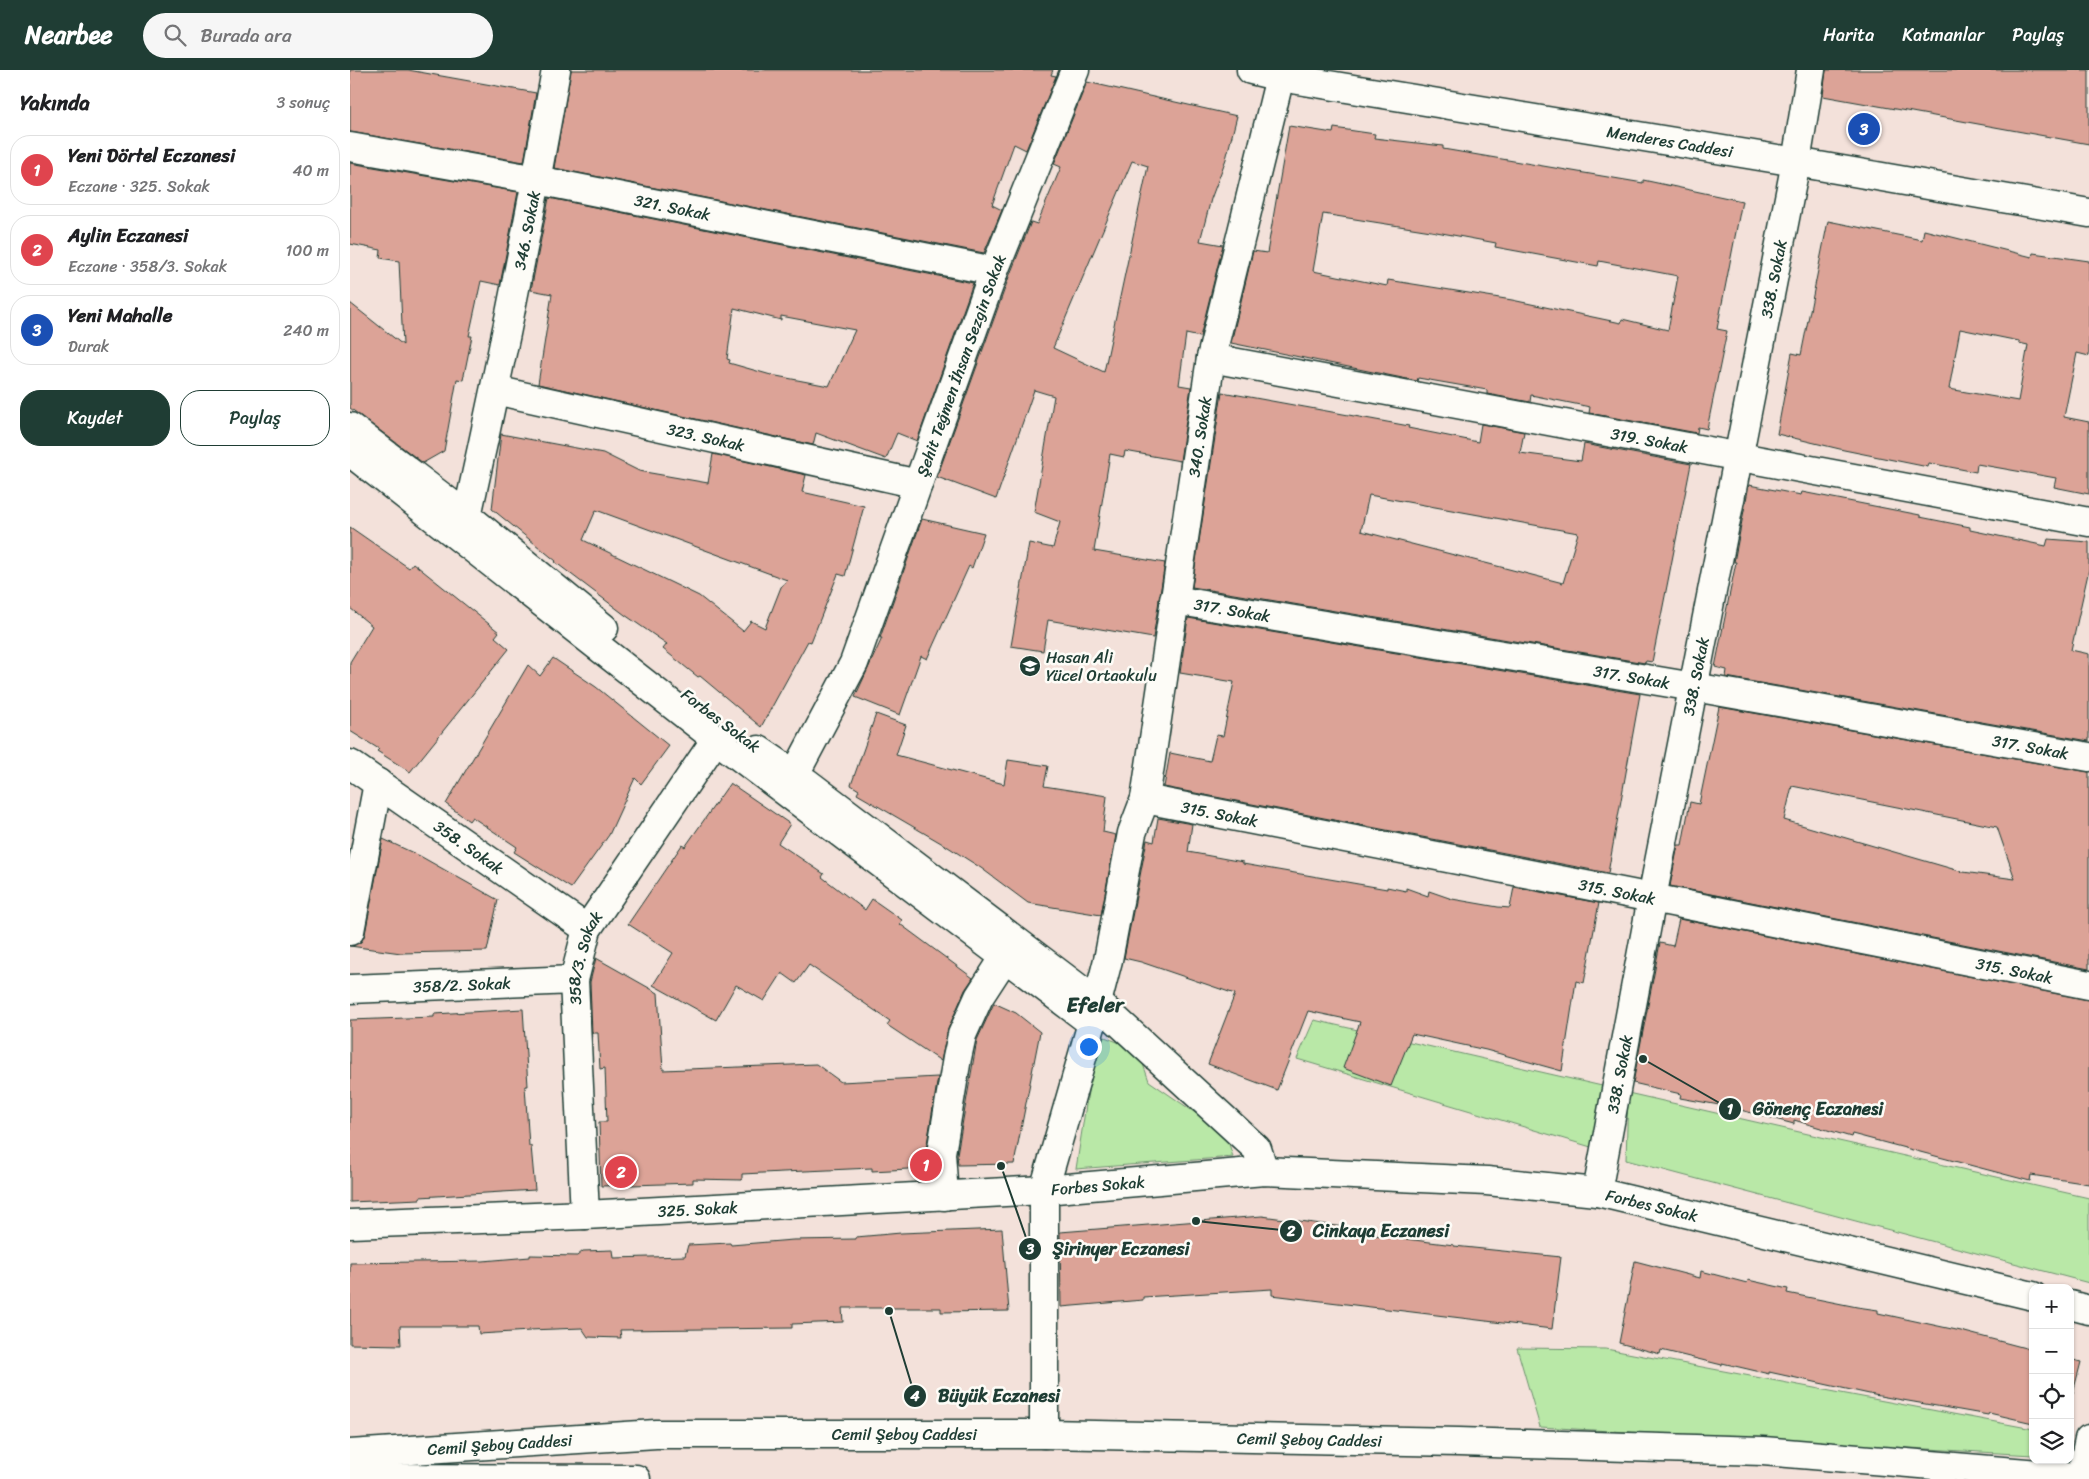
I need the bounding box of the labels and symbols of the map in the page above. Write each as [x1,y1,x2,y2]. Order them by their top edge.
pin: 3 [1848,110,1880,148]
street label: Menderes Caddesi [1605,117,1736,166]
street label: 321. Sokak [632,186,714,229]
street label: 346. Sokak [505,188,549,272]
street label: 338. Sokak [1752,237,1796,321]
street label: Şehit Teğmen İhsan Sezgin Sokak [908,250,1014,481]
street label: 340. Sokak [1179,394,1220,479]
street label: 323. Sokak [664,415,748,460]
street label: 319. Sokak [1608,419,1691,462]
street label: 317. Sokak [1192,590,1273,631]
street label: 338. Sokak [1674,634,1718,718]
place label: Hasan Ali Yücel Ortaokulu [1046,643,1157,690]
school or university icon: Hasan Ali Yücel Ortaokulu [1018,654,1042,678]
street label: 317. Sokak [1591,656,1672,698]
street label: Forbes Sokak [674,681,767,761]
street label: 317. Sokak [1990,726,2071,768]
street label: 315. Sokak [1179,792,1261,836]
street label: 358. Sokak [427,812,510,882]
street label: 315. Sokak [1576,870,1658,913]
street label: 358/3. Sokak [560,904,611,1006]
street label: 315. Sokak [1973,949,2056,993]
street label: 358/2. Sokak [413,969,512,1001]
district label: Efeler [1066,986,1125,1024]
street label: 338. Sokak [1598,1032,1641,1116]
your location [1076,1034,1102,1060]
callout: Gönenç Eczanesi [1717,1092,1894,1125]
text: Gönenç Eczanesi [1752,1093,1884,1125]
text: 1 [1727,1096,1734,1122]
pin: 1 [910,1146,942,1184]
pin: 2 [605,1153,637,1191]
street label: Forbes Sokak [1050,1167,1146,1204]
street label: Forbes Sokak [1603,1181,1701,1231]
street label: 325. Sokak [657,1193,739,1226]
callout: Cinkaya Eczanesi [1278,1214,1460,1247]
text: Cinkaya Eczanesi [1312,1215,1450,1247]
text: 2 [1286,1218,1296,1244]
callout: Şirinyer Eczanesi [1017,1232,1200,1265]
text: Şirinyer Eczanesi [1051,1233,1191,1265]
text: 3 [1025,1236,1035,1262]
callout: Büyük Eczanesi [902,1379,1070,1412]
text: Büyük Eczanesi [938,1380,1061,1412]
text: 4 [909,1383,920,1409]
street label: Cemil Şeboy Caddesi [832,1420,977,1449]
street label: Cemil Şeboy Caddesi [1236,1424,1383,1456]
street label: Cemil Şeboy Caddesi [426,1425,574,1464]

